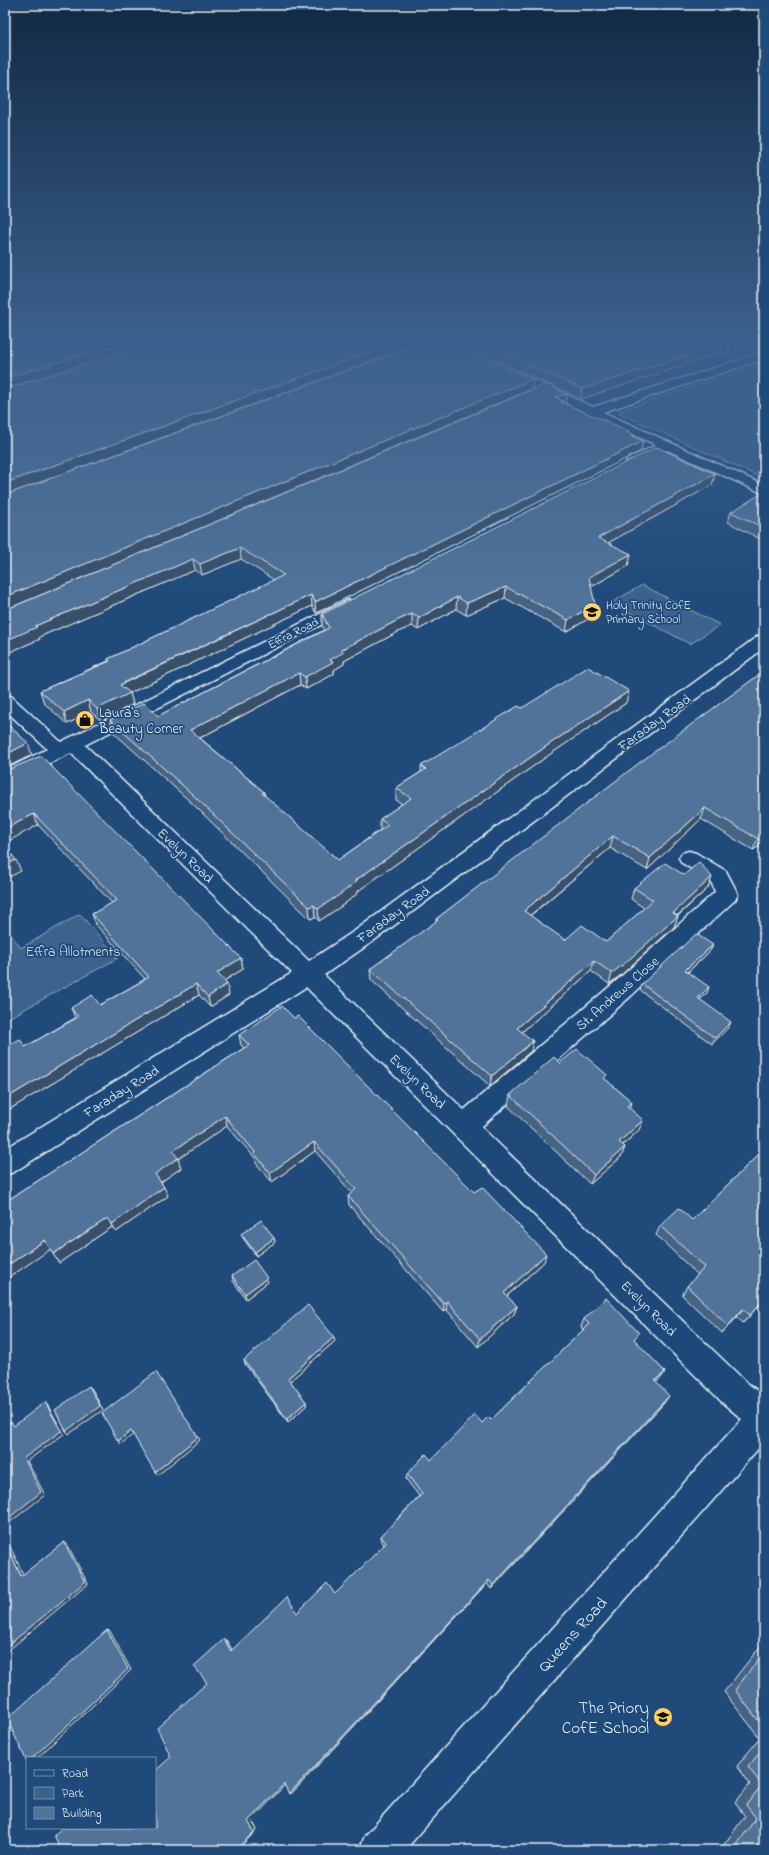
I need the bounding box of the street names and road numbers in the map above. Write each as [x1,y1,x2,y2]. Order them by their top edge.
street label: Effra Road [265,613,322,654]
street label: Faraday Road [613,689,696,758]
street label: Evelyn Road [151,824,218,889]
street label: Faraday Road [352,881,435,950]
street label: St. Andrews Close [572,951,665,1036]
street label: Evelyn Road [383,1050,450,1115]
street label: Faraday Road [79,1061,164,1125]
street label: Evelyn Road [615,1276,681,1343]
street label: Queens Road [532,1591,614,1678]

